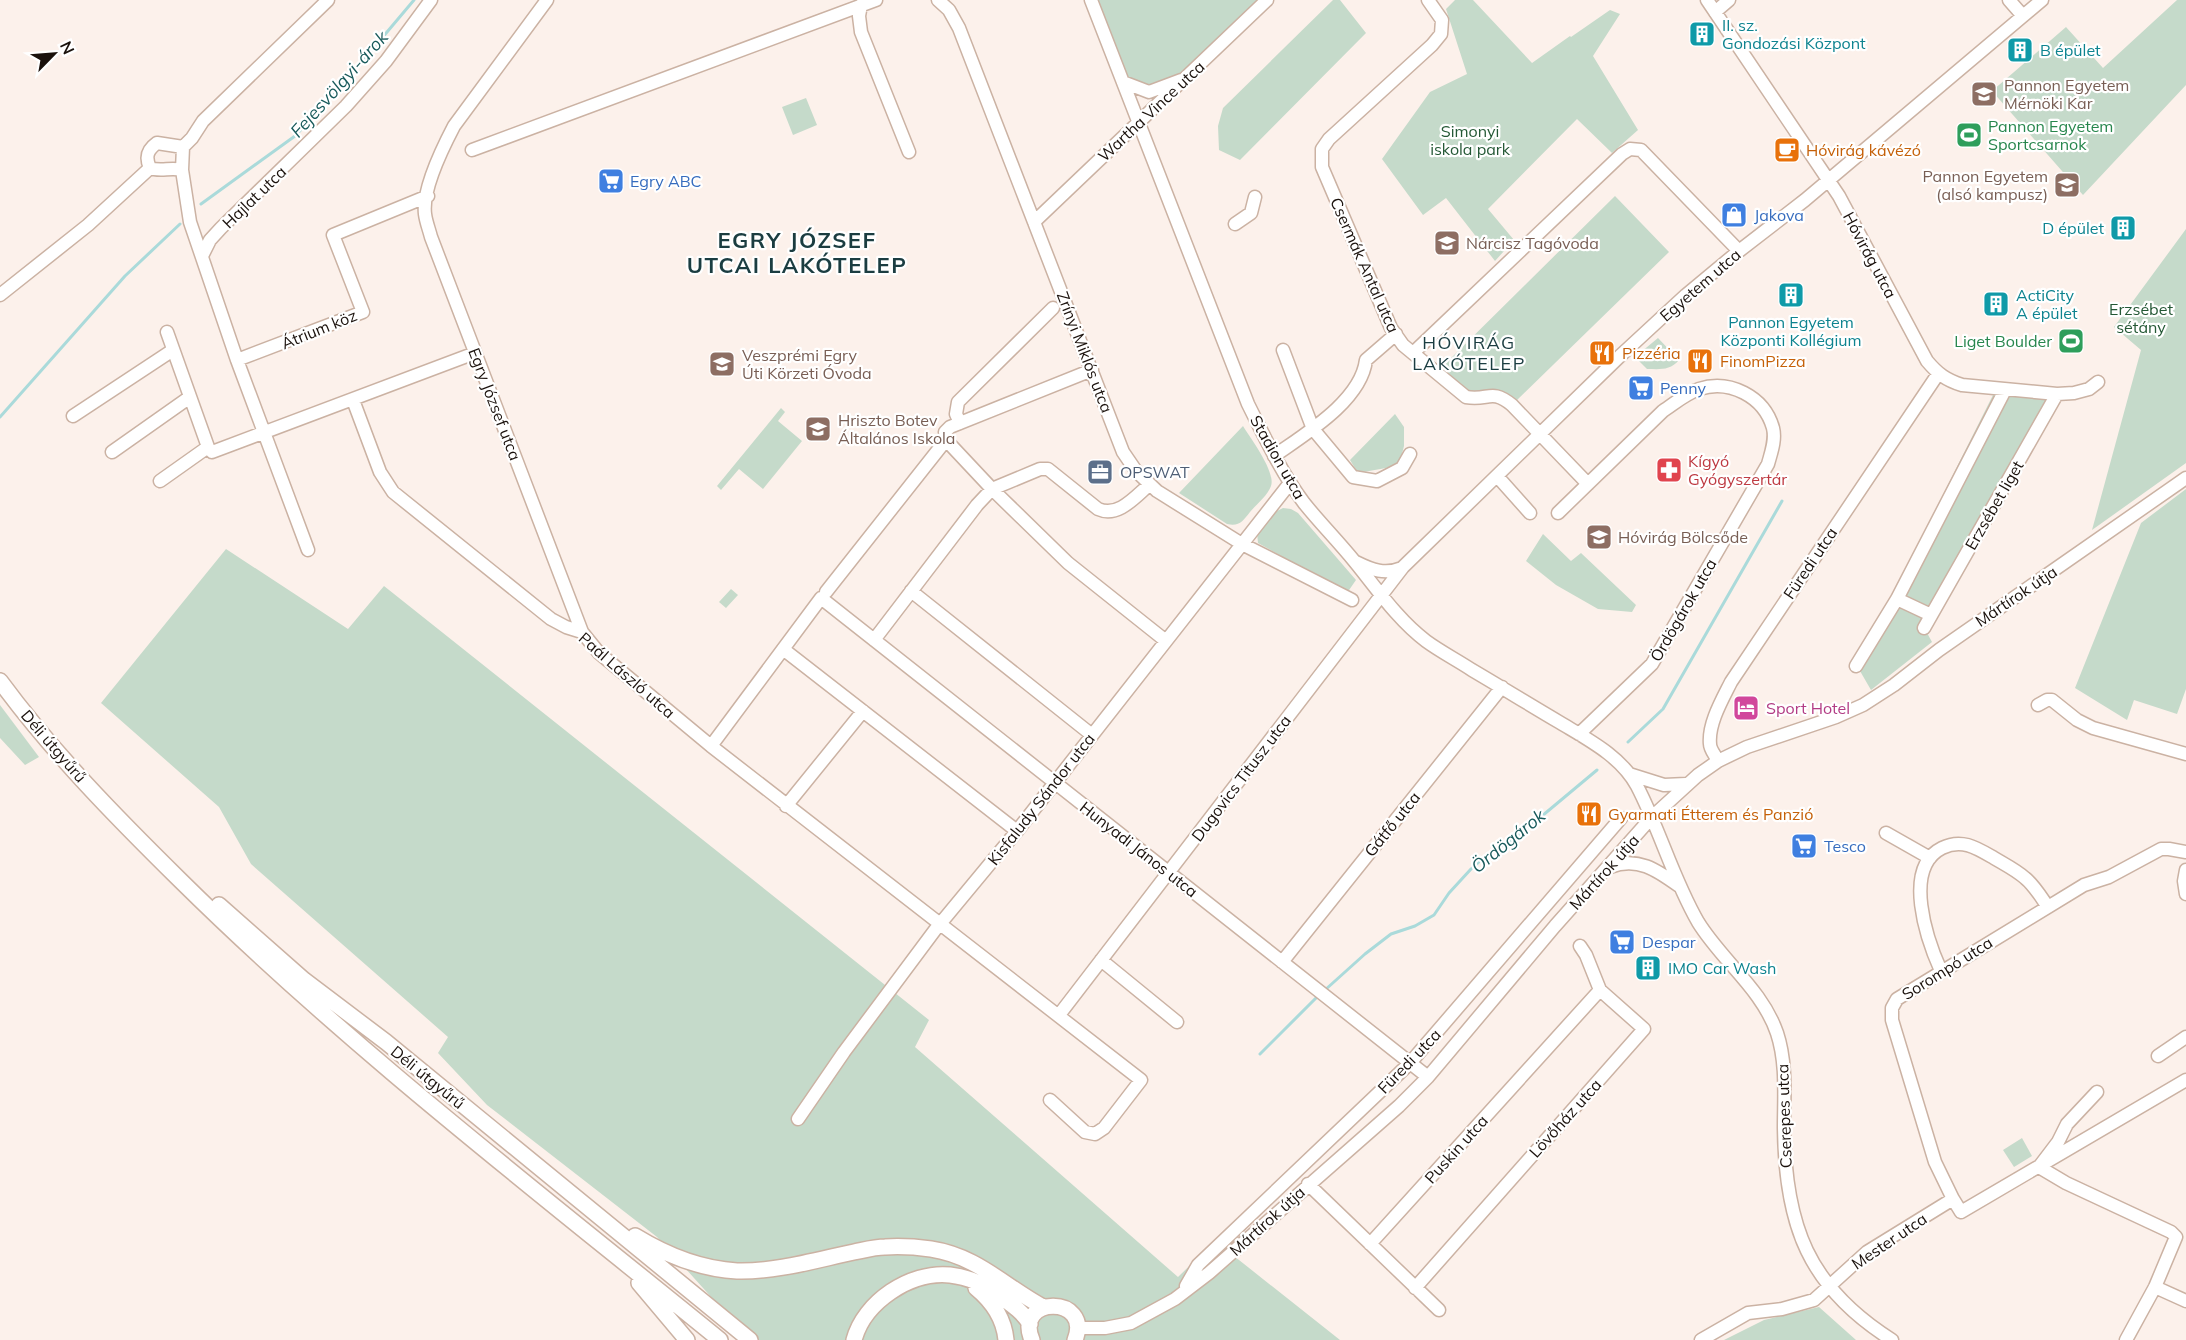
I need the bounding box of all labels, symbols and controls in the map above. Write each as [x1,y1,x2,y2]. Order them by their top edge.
place label: II. sz. Gondozási Központ [1722,15,1866,53]
building icon: II. sz. Gondozási Központ [1687,19,1717,49]
north arrow [24,24,84,84]
water label: Fejesvölgyi-árok [285,25,393,142]
building icon: B épület [2005,35,2035,65]
text: N [56,38,79,57]
place label: B épület [2040,40,2101,60]
street label: Wartha Vince utca [1093,56,1209,166]
place label: Pannon Egyetem Mérnöki Kar [2004,75,2129,113]
school or university icon: Pannon Egyetem Mérnöki Kar [1969,79,1999,109]
place label: Pannon Egyetem Sportcsarnok [1988,116,2113,154]
sports icon: Pannon Egyetem Sportcsarnok [1954,120,1984,150]
park label: Simonyi iskola park [1430,121,1511,159]
cafe icon: Hóvirág kávézó [1772,135,1802,165]
place label: Hóvirág kávézó [1806,140,1921,160]
street label: Hajlat utca [218,162,290,232]
supermarket icon: Egry ABC [596,166,626,196]
place label: Pannon Egyetem (alsó kampusz) [1923,166,2048,204]
school or university icon: Pannon Egyetem (alsó kampusz) [2052,170,2082,200]
place label: Egry ABC [630,171,702,191]
street label: Csermák Antal utca [1326,194,1404,336]
shop icon: Jakova [1719,200,1749,230]
place label: Jakova [1754,205,1804,225]
street label: Hóvirág utca [1839,208,1901,302]
building icon: D épület [2108,213,2138,243]
place label: D épület [2042,218,2104,238]
district label: EGRY JÓZSEF UTCAI LAKÓTELEP [687,226,907,279]
school or university icon: Nárcisz Tagóvoda [1432,228,1462,258]
place label: Nárcisz Tagóvoda [1466,233,1599,253]
street label: Egyetem utca [1655,244,1745,326]
building icon: Pannon Egyetem Központi Kollégium [1776,280,1806,310]
place label: ActiCity A épület [2016,285,2078,323]
street label: Zrínyi Miklós utca [1053,289,1117,415]
building icon: ActiCity A épület [1981,289,2011,319]
park label: Erzsébet sétány [2109,299,2173,337]
street label: Átrium köz [278,305,360,353]
place label: Pannon Egyetem Központi Kollégium [1720,312,1862,350]
sports icon: Liget Boulder [2056,326,2086,356]
district label: HÓVIRÁG LAKÓTELEP [1412,331,1526,375]
place label: Liget Boulder [1954,331,2052,351]
restaurant icon: Pizzéria [1587,338,1617,368]
place label: Pizzéria [1622,343,1681,363]
street label: Egry József utca [464,345,526,463]
place label: Veszprémi Egry Úti Körzeti Óvoda [742,345,872,383]
restaurant icon: FinomPizza [1685,346,1715,376]
school or university icon: Veszprémi Egry Úti Körzeti Óvoda [707,349,737,379]
place label: FinomPizza [1720,351,1806,371]
supermarket icon: Penny [1626,373,1656,403]
place label: Penny [1660,378,1706,398]
place label: Hriszto Botev Általános Iskola [838,410,955,448]
street label: Stadion utca [1246,412,1310,502]
school or university icon: Hriszto Botev Általános Iskola [803,414,833,444]
place label: Kígyó Gyógyszertár [1688,451,1787,489]
pharmacy icon: Kígyó Gyógyszertár [1654,455,1684,485]
street label: Erzsébet liget [1960,456,2028,553]
office icon: OPSWAT [1085,457,1115,487]
place label: OPSWAT [1120,462,1190,482]
school or university icon: Hóvirág Bölcsőde [1584,522,1614,552]
street label: Füredi utca [1779,523,1841,603]
place label: Hóvirág Bölcsőde [1618,527,1748,547]
street label: Ördögárok utca [1645,555,1721,665]
street label: Mártírok útja [1971,561,2061,631]
street label: Paál László utca [575,628,679,722]
hotel icon: Sport Hotel [1731,693,1761,723]
place label: Sport Hotel [1766,698,1850,718]
street label: Déli útgyűrű [17,706,91,786]
street label: Dugovics Titusz utca [1187,711,1295,845]
street label: Kisfaludy Sándor utca [983,729,1099,869]
street label: Gátfő utca [1360,788,1424,860]
street label: Hunyadi János utca [1076,797,1202,901]
restaurant icon: Gyarmati Étterem és Panzió [1574,799,1604,829]
water label: Ördögárok [1466,804,1550,878]
place label: Gyarmati Étterem és Panzió [1608,804,1813,824]
street label: Mártírok útja [1565,830,1643,914]
supermarket icon: Tesco [1789,831,1819,861]
place label: Tesco [1824,836,1866,856]
supermarket icon: Despar [1607,927,1637,957]
place label: Despar [1642,932,1696,952]
street label: Sorompó utca [1898,932,1996,1004]
building icon: IMO Car Wash [1633,953,1663,983]
place label: IMO Car Wash [1668,958,1776,978]
street label: Füredi utca [1373,1024,1445,1098]
street label: Déli útgyűrű [387,1041,469,1113]
street label: Cserepes utca [1772,1063,1796,1169]
street label: Lövőház utca [1524,1075,1606,1161]
street label: Puskin utca [1420,1111,1492,1187]
street label: Mártírok útja [1225,1182,1309,1260]
street label: Mester utca [1847,1208,1931,1274]

